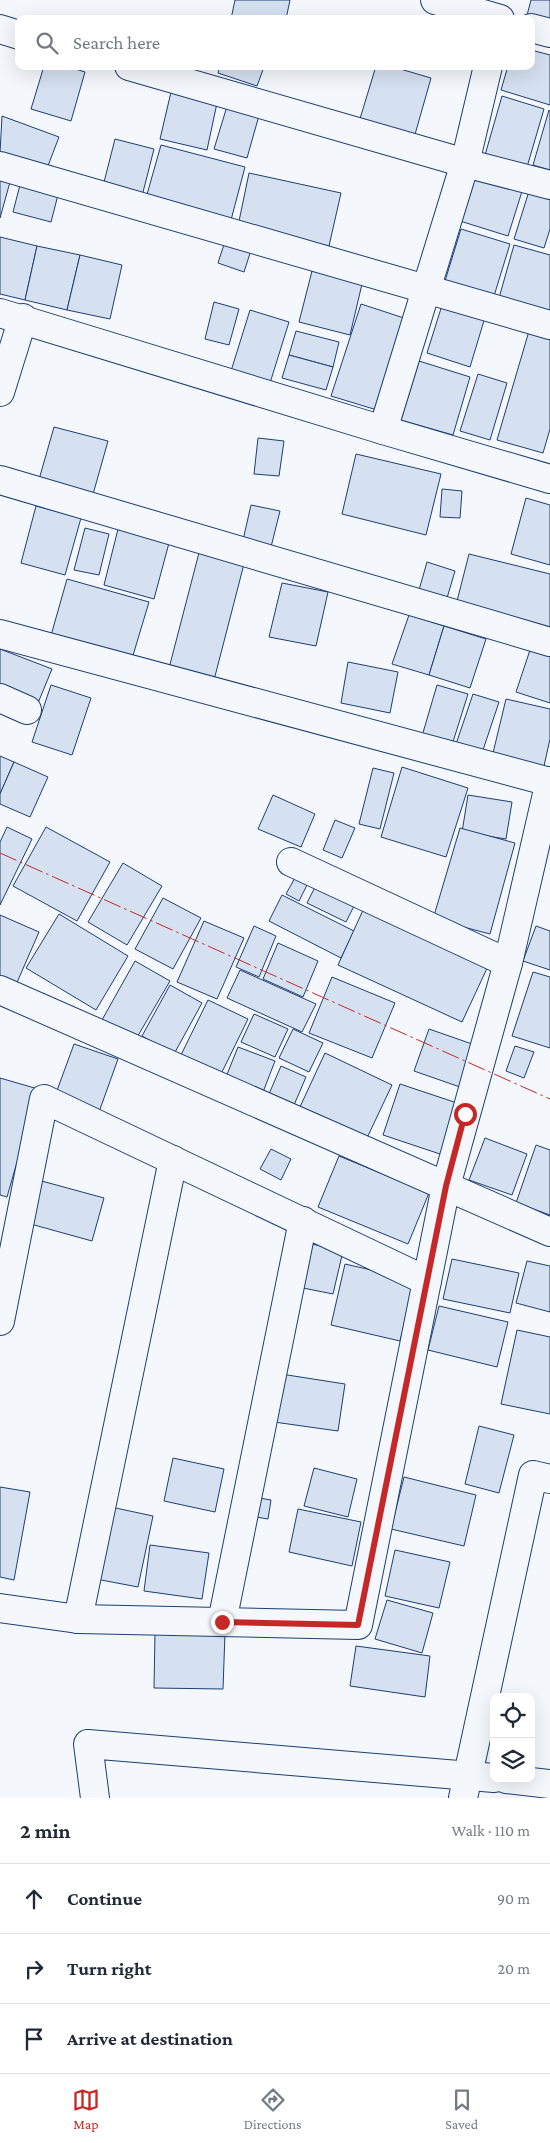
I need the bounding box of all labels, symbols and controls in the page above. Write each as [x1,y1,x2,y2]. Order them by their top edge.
search box [15,15,535,70]
icon: search [33,29,61,57]
text: Search here [73,32,160,53]
route start [454,1103,477,1126]
route end [211,1611,234,1634]
map controls [490,1693,535,1783]
button: locate [490,1693,535,1738]
button: layers [490,1738,535,1783]
text: 2 min [20,1819,71,1843]
text: Walk · 110 m [451,1822,530,1839]
icon: ahead [20,1885,48,1913]
text: Continue [67,1888,142,1909]
text: 90 m [497,1890,530,1907]
icon: right [20,1955,48,1983]
text: Turn right [67,1958,152,1979]
text: 20 m [497,1960,530,1977]
icon: arrive [20,2025,48,2053]
text: Arrive at destination [67,2028,233,2049]
tab: Map [72,2086,100,2132]
tab: Directions [244,2086,302,2132]
tab: Saved [445,2086,478,2132]

